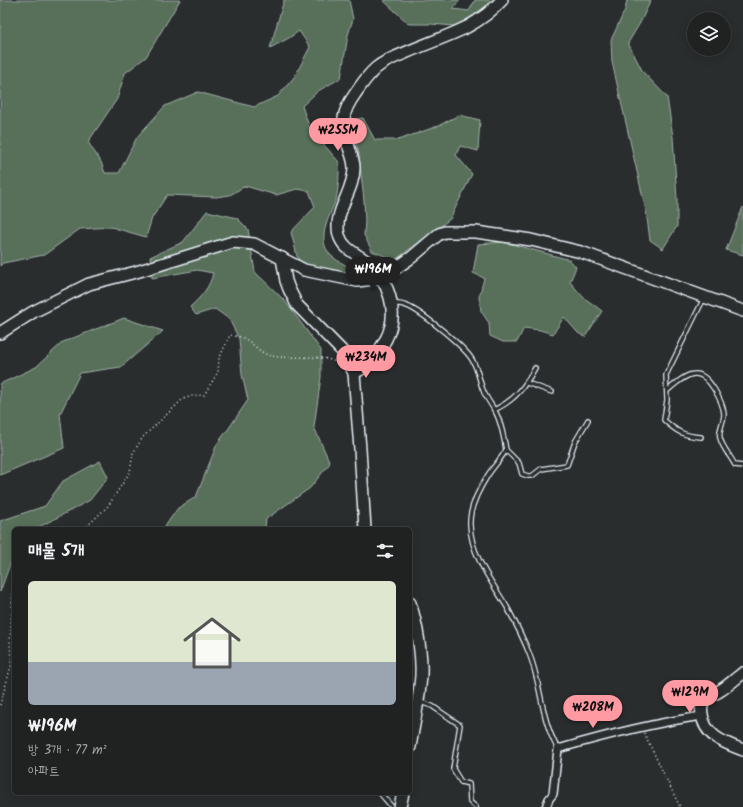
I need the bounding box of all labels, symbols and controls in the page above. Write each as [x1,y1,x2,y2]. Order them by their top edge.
map controls [687,12,731,56]
button: layers [687,12,731,56]
pin: ₩255M [310,118,366,152]
text: ₩255M [318,120,358,141]
pin: ₩196M [345,257,401,291]
text: ₩196M [354,259,392,280]
pin: ₩234M [338,345,394,379]
text: ₩234M [345,347,387,368]
text: 매물 5개 [28,538,84,565]
icon: filters [374,540,396,562]
icon: home [176,607,248,679]
pin: ₩129M [662,680,718,714]
text: ₩129M [671,682,709,703]
pin: ₩208M [565,695,621,729]
text: ₩208M [572,697,614,718]
text: ₩196M [28,713,76,740]
text: 방 3개 · 77 m² [28,740,107,761]
text: 아파트 [28,761,59,782]

